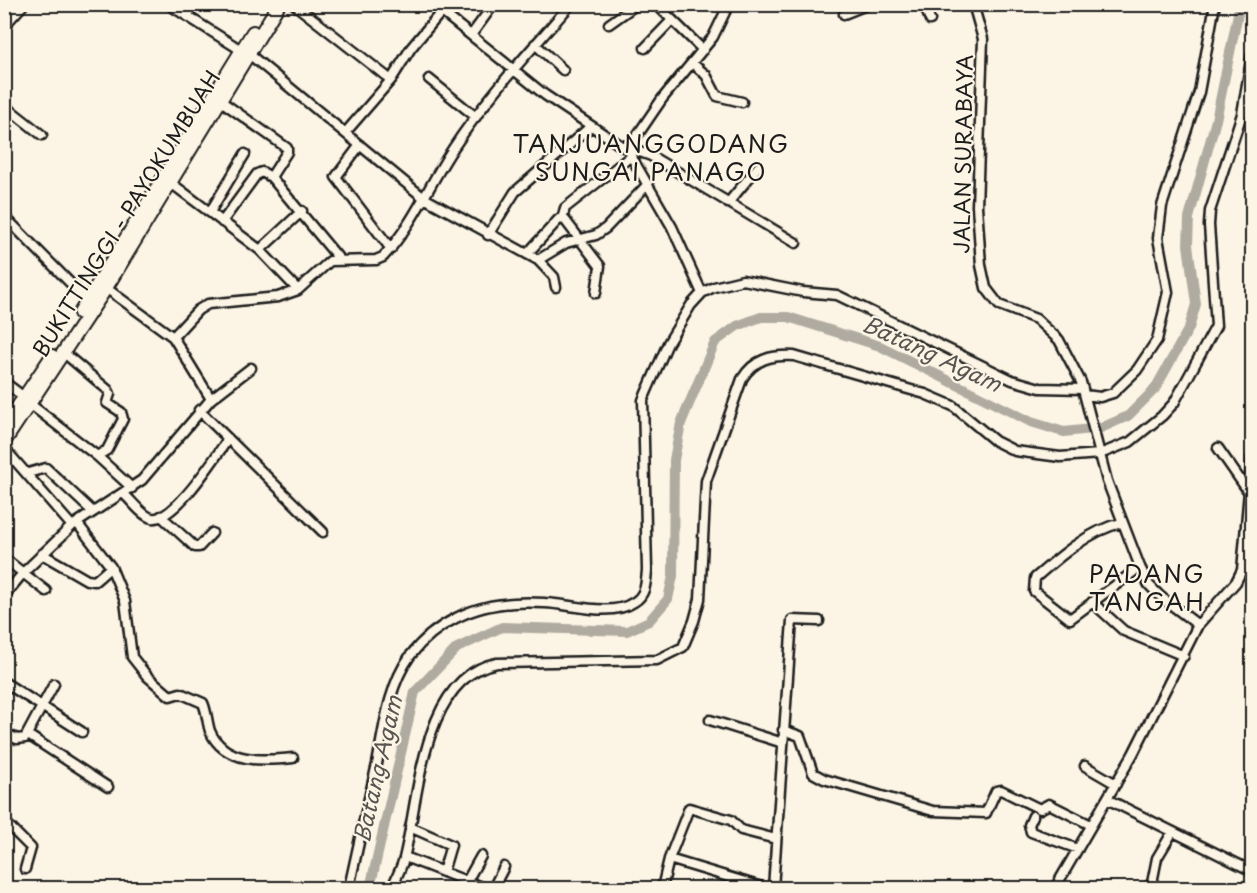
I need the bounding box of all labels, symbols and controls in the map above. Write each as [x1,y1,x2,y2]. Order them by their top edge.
street label: JALAN SURABAYA [944,54,980,254]
street label: BUKITTINGGI - PAYOKUMBUAH [24,63,227,362]
district label: TANJUANGGODANG SUNGAI PANAGO [512,125,790,189]
water label: Batang Agam [858,306,1008,400]
district label: PADANG TANGAH [1089,555,1205,619]
water label: Batang Agam [344,691,410,845]

